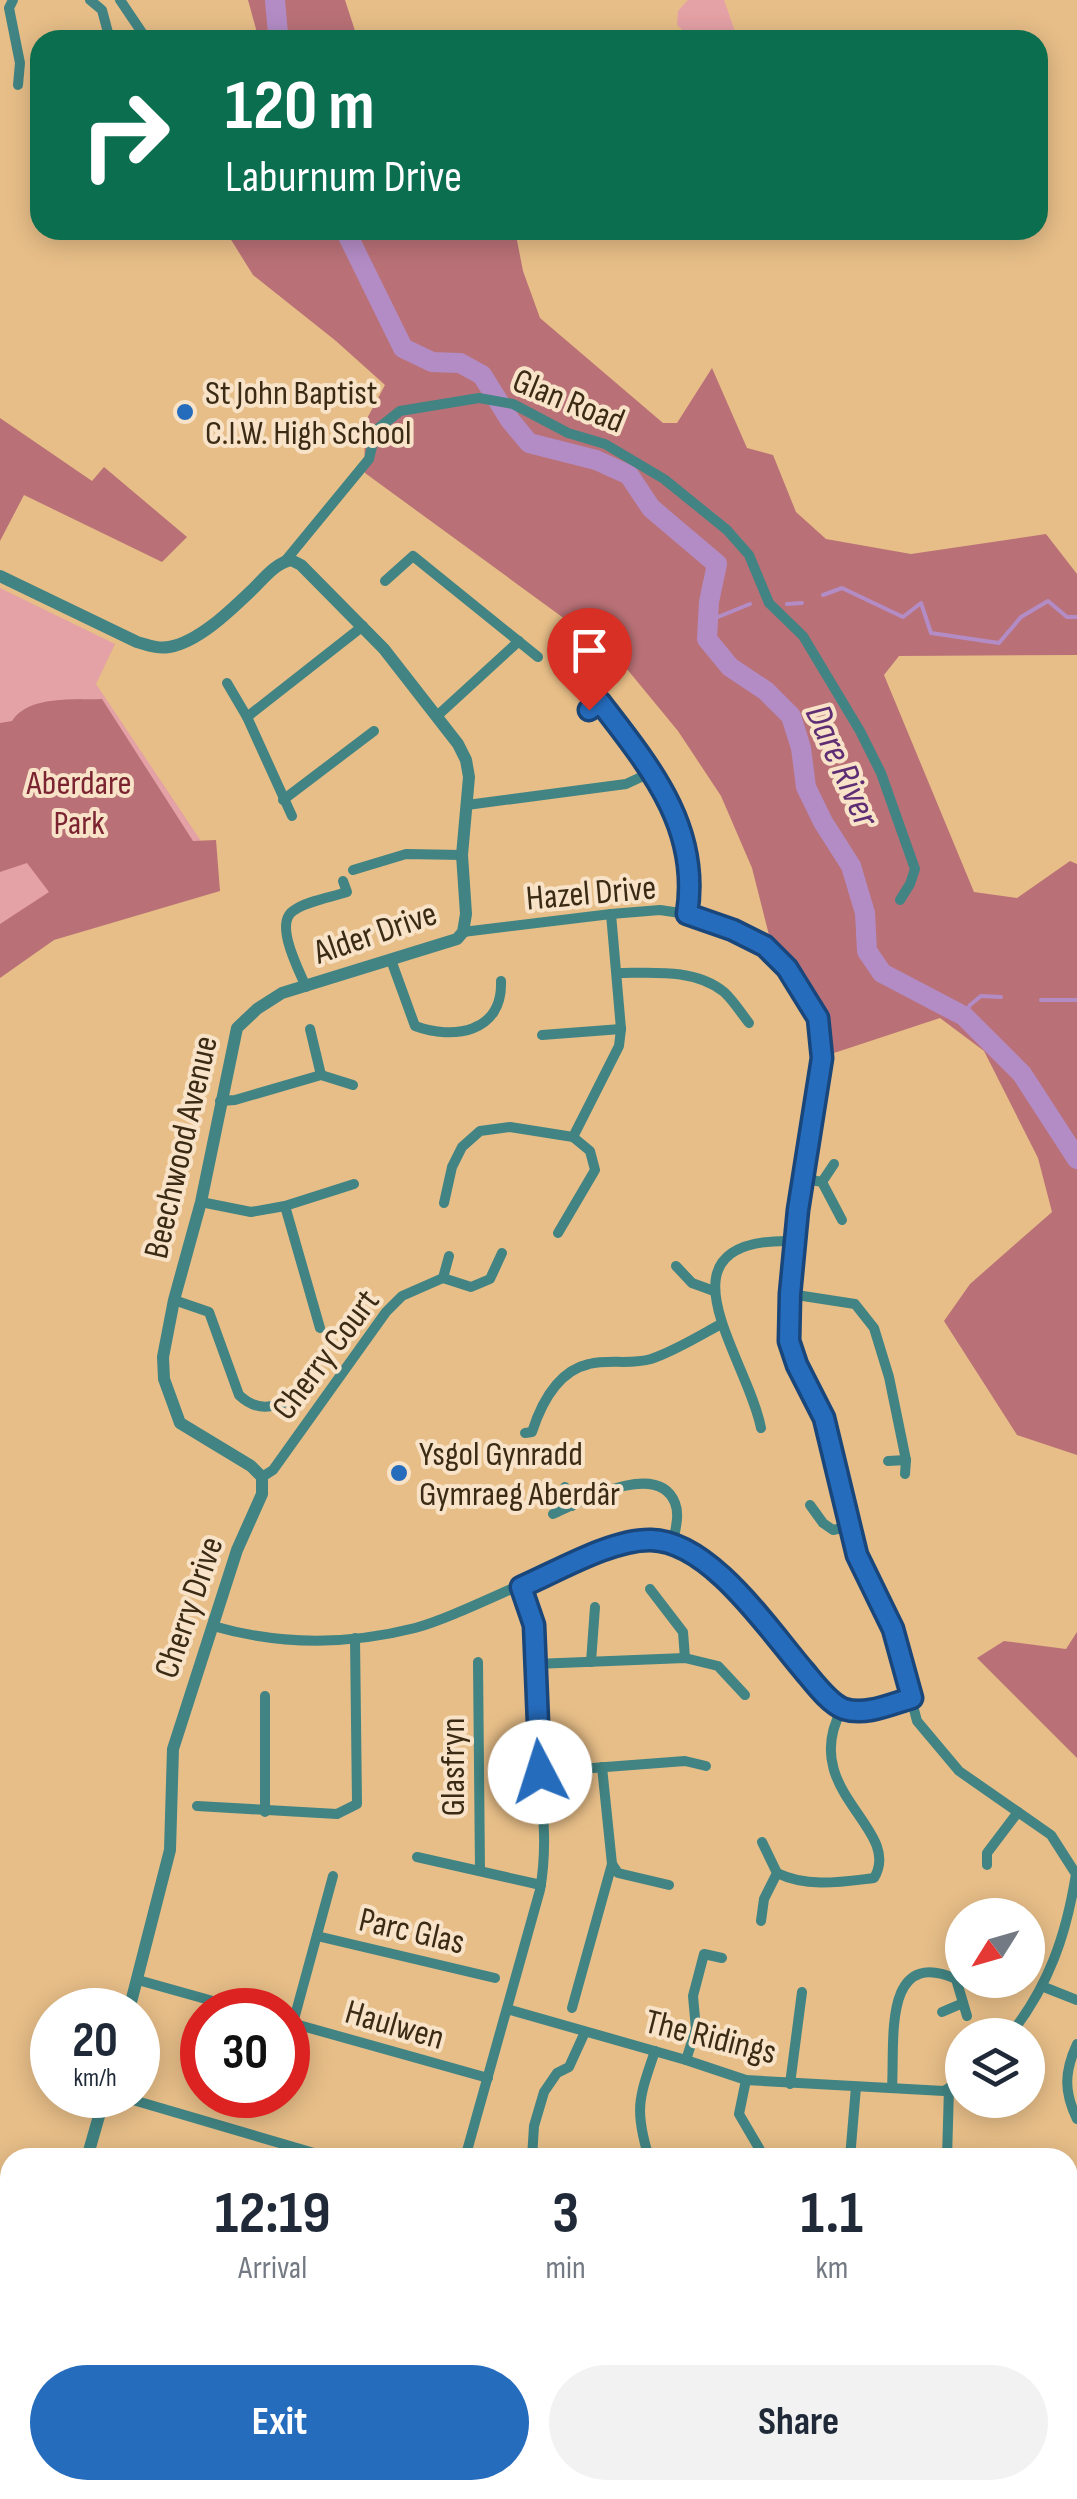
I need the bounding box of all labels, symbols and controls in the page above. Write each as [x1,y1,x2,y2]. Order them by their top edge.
text: 120 m [225,65,375,149]
icon: right [60,70,190,200]
text: Laburnum Drive [225,150,462,205]
street label: Glan Road [506,360,630,443]
place label: St John Baptist C.I.W. High School [205,372,412,455]
marker: St John Baptist C.I.W. High School [174,401,196,423]
pin [547,608,632,711]
icon: arrive [562,623,617,678]
water label: Dare River [795,698,889,835]
park label: Aberdare Park [25,762,132,845]
street label: Hazel Drive [524,866,658,921]
street label: Alder Drive [307,892,443,975]
street label: Beechwood Avenue [135,1032,228,1263]
street label: Cherry Court [263,1281,389,1429]
place label: Ysgol Gynradd Gymraeg Aberdâr [419,1433,620,1516]
marker: Ysgol Gynradd Gymraeg Aberdâr [388,1462,410,1484]
street label: Cherry Drive [145,1531,234,1684]
street label: Glasfryn [432,1717,475,1817]
position arrow [488,1720,592,1824]
street label: Parc Glas [355,1898,469,1964]
north arrow [945,1898,1045,1998]
map controls [945,1898,1045,2118]
speed limit sign: 30 [180,1988,310,2118]
street label: Haulwen [340,1991,449,2060]
street label: The Ridings [641,2000,781,2075]
text: 20 [72,2011,118,2071]
button: layers [945,2018,1045,2118]
text: km/h [73,2063,117,2094]
text: 12:19 [215,2178,331,2250]
text: 3 [552,2178,579,2250]
text: 1.1 [801,2178,863,2250]
text: Arrival [238,2249,307,2288]
text: min [545,2249,586,2288]
text: km [815,2249,848,2288]
button: Exit [30,2365,529,2480]
button: Share [549,2365,1048,2480]

